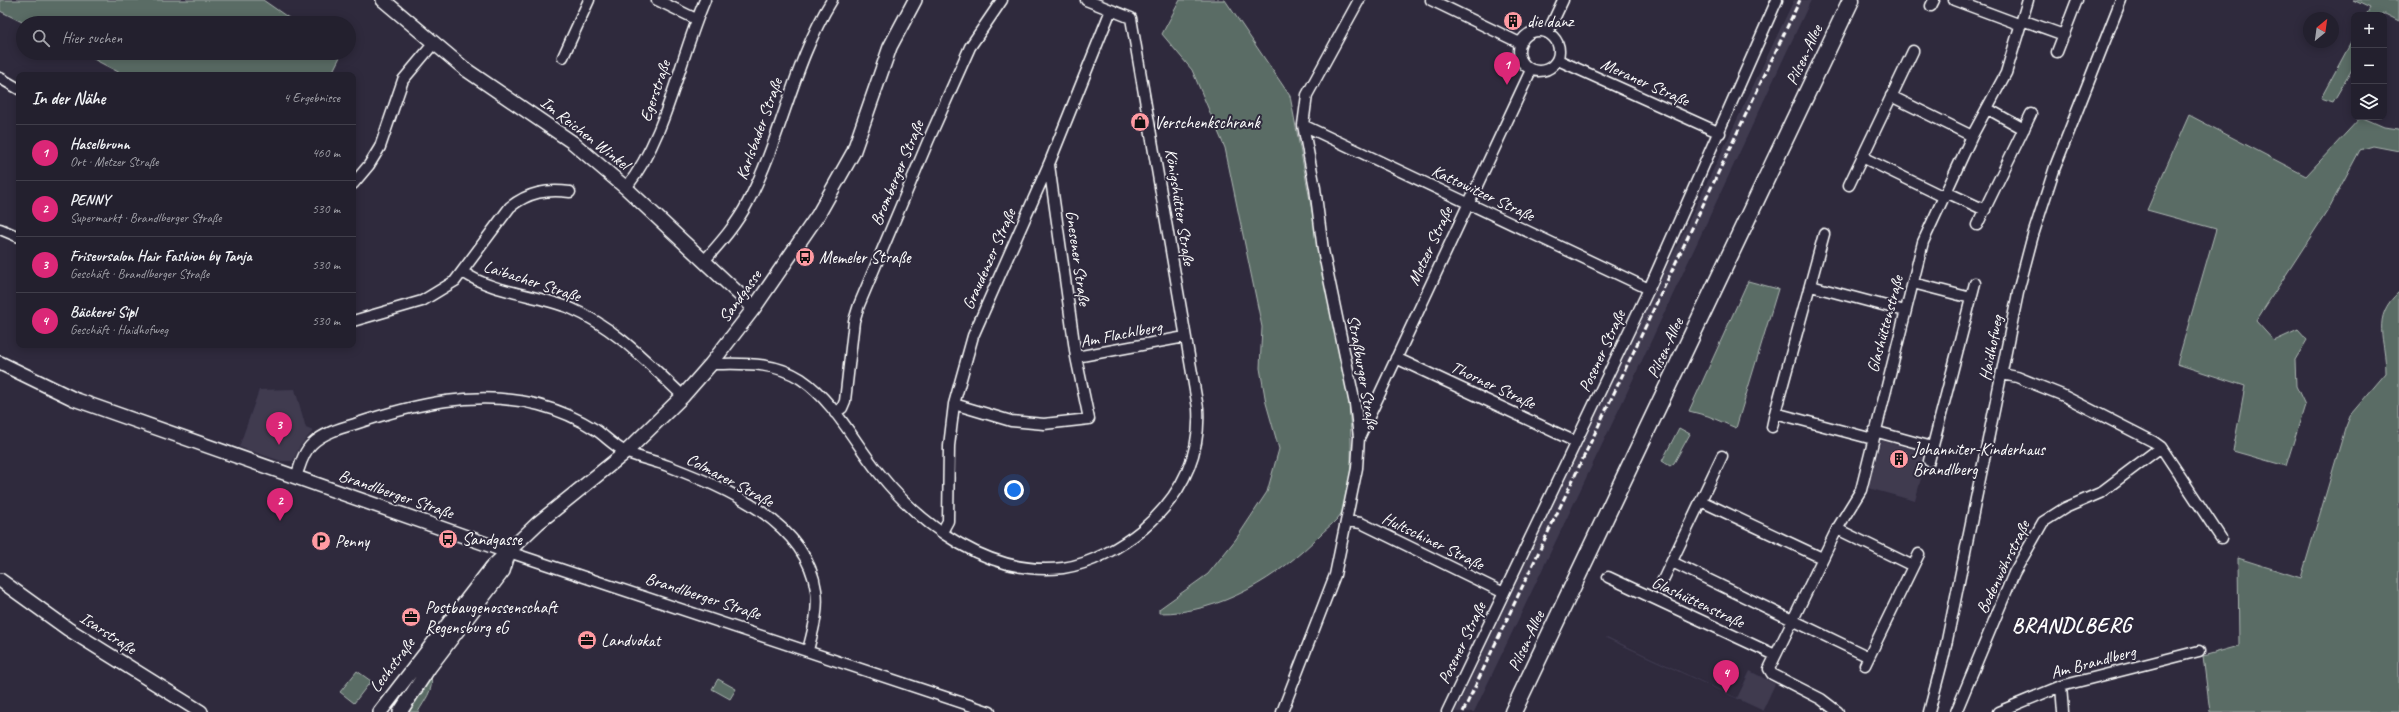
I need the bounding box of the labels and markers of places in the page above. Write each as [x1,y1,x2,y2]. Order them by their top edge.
building icon: die danz [1502,10,1524,32]
place label: die danz [1527,11,1575,32]
pin: 1 [1494,52,1520,85]
shop icon: Verschenkschrank [1129,111,1151,133]
place label: Verschenkschrank [1154,112,1261,133]
bus stop icon: Memeler Straße [794,246,816,268]
place label: Memeler Straße [819,247,912,268]
pin: 3 [266,412,292,445]
place label: Johanniter-Kinderhaus Brandlberg [1912,439,2046,480]
building icon: Johanniter-Kinderhaus Brandlberg [1888,448,1910,470]
pin: 2 [267,488,293,521]
bus stop icon: Sandgasse [437,528,459,550]
place label: Sandgasse [462,529,523,550]
parking icon: Penny [310,530,332,552]
place label: Penny [335,531,370,552]
place label: Postbaugenossenschaft Regensburg eG [425,597,559,638]
office icon: Postbaugenossenschaft Regensburg eG [400,606,422,628]
office icon: Landvokat [576,629,598,651]
place label: Landvokat [601,630,663,651]
pin: 4 [1713,660,1739,693]

